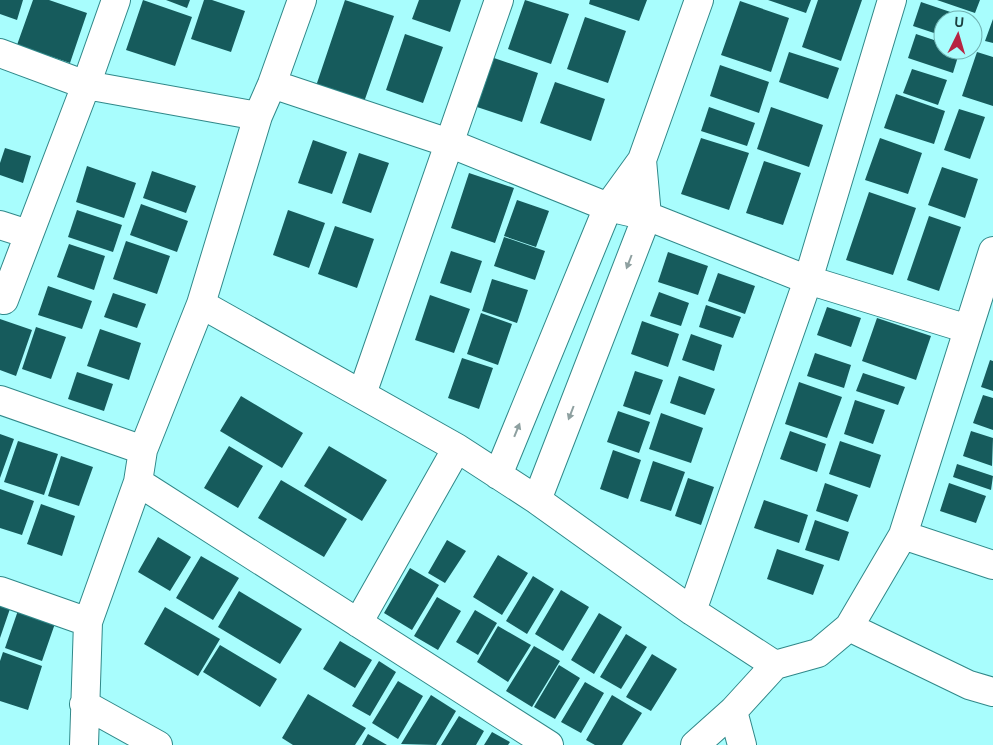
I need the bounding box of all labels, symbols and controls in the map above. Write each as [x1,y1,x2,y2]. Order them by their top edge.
north arrow [933,10,983,60]
text: U [954,13,965,31]
one-way arrow [625,255,633,270]
one-way arrow [566,406,574,421]
one-way arrow [513,423,521,437]

